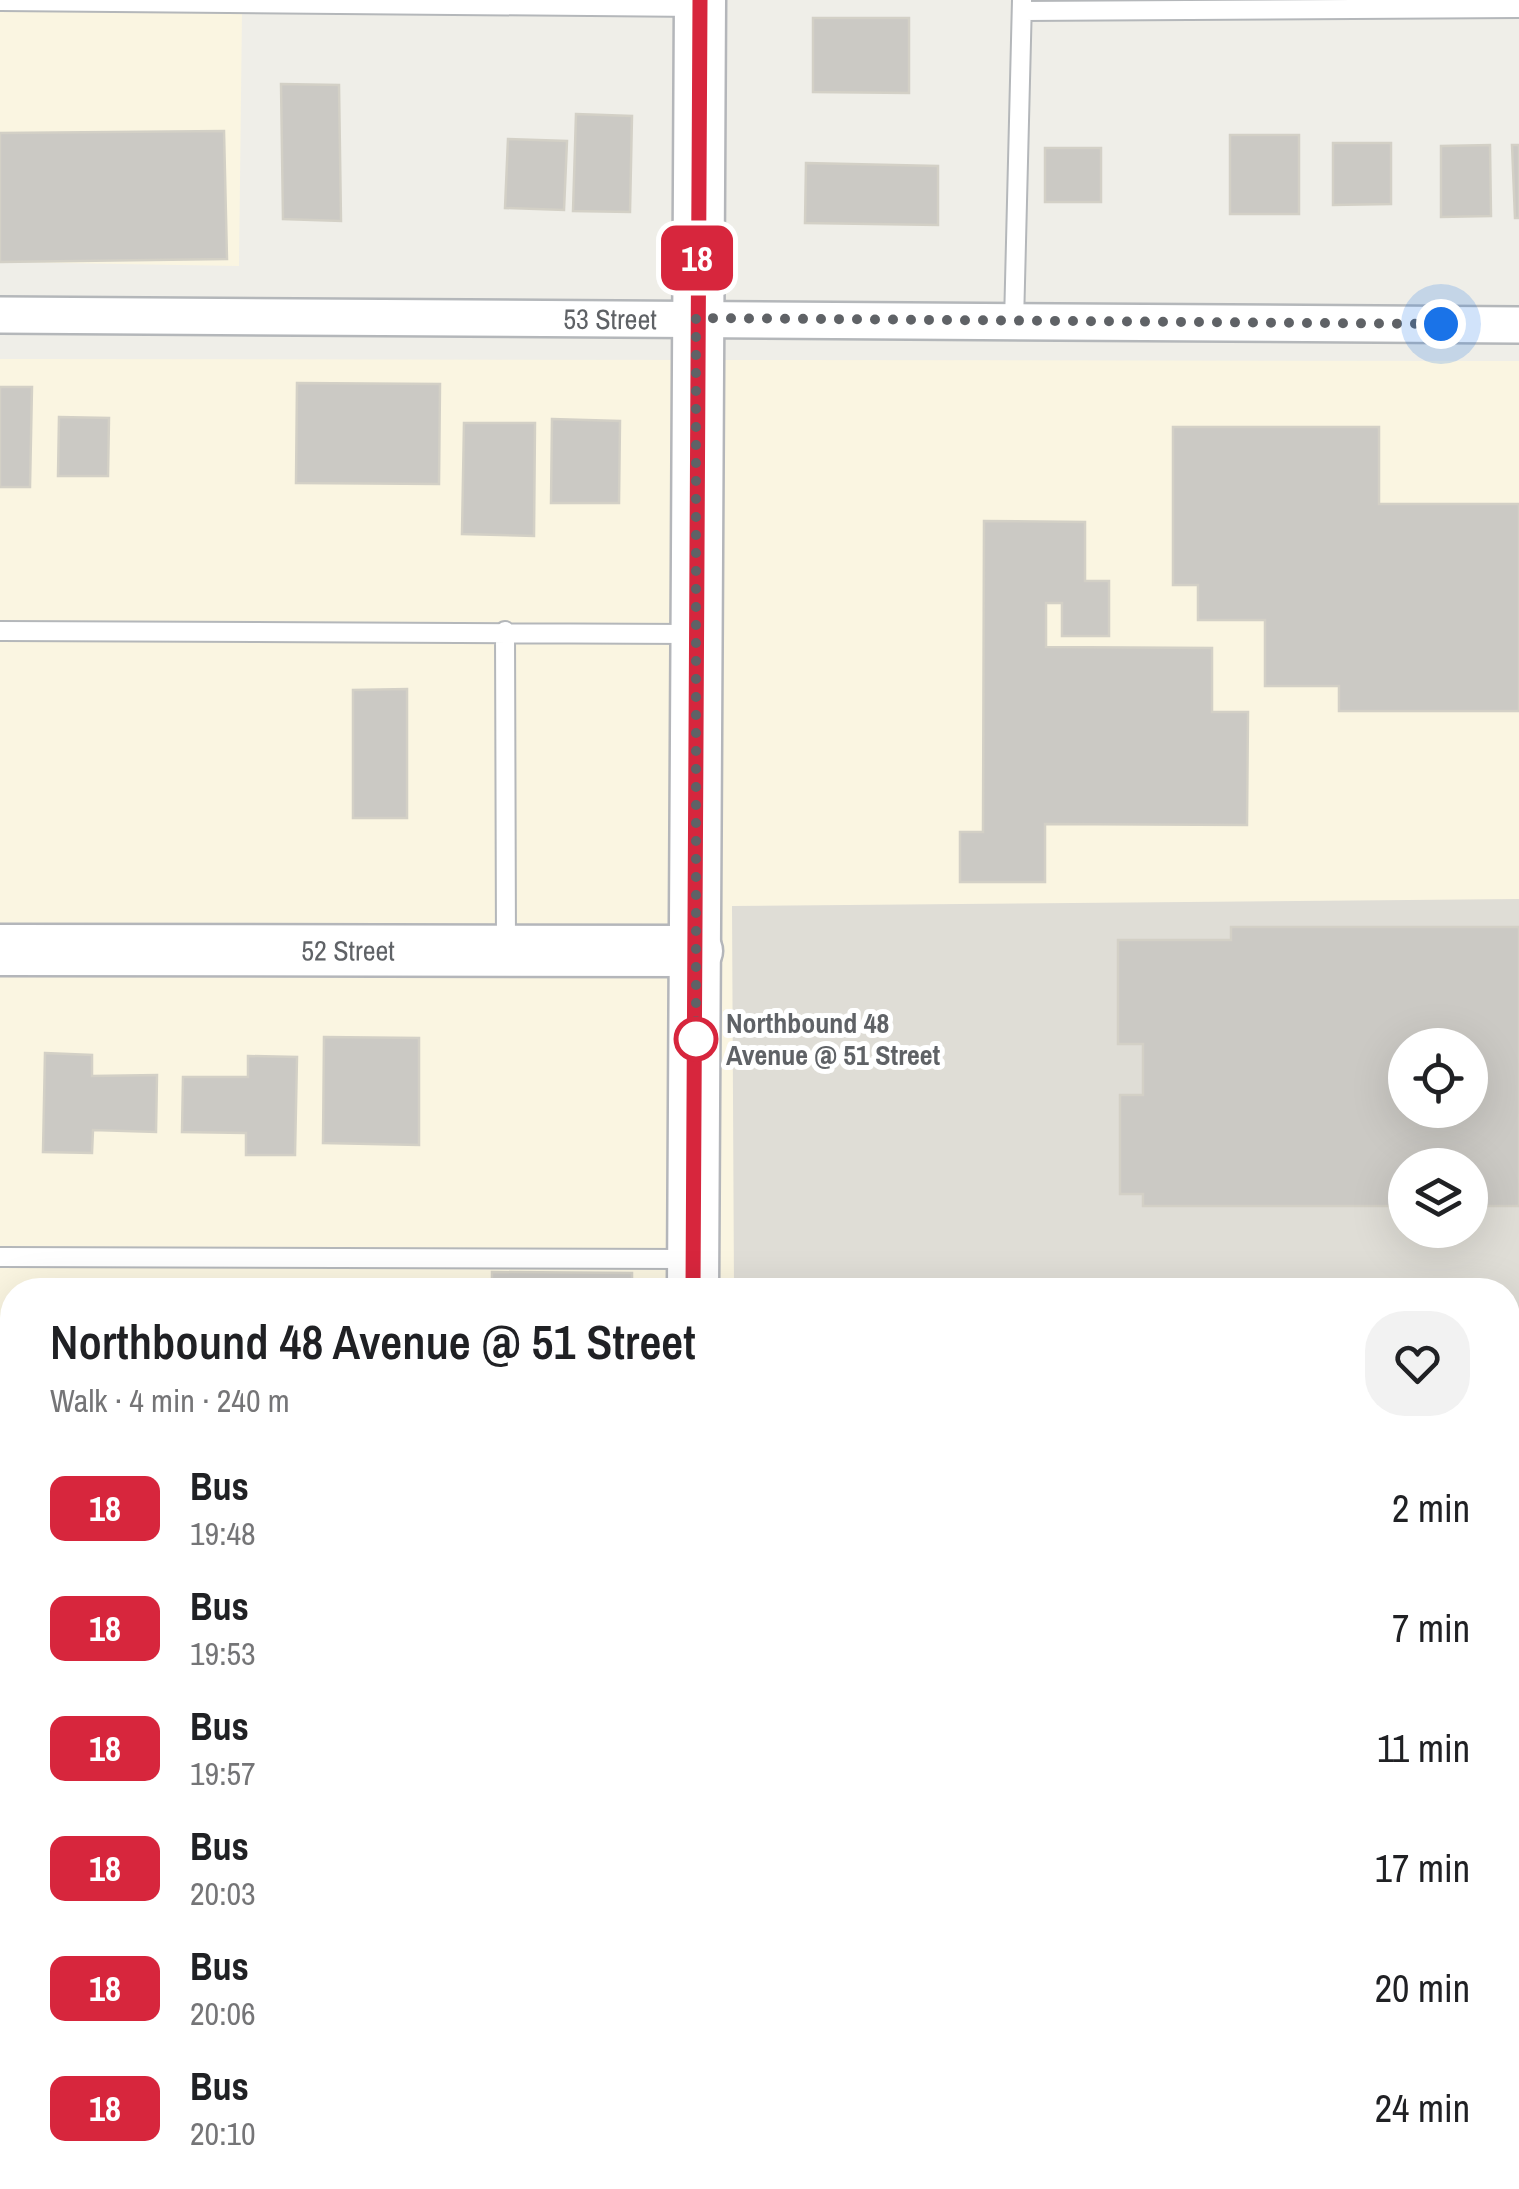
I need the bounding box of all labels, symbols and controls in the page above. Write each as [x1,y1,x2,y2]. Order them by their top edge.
line badge: 18 [652,226,742,290]
text: 18 [681,235,713,282]
your location [1416,299,1466,349]
street label: 53 Street [563,300,657,338]
street label: 52 Street [301,931,395,970]
place label: Northbound 48 Avenue @ 51 Street [726,1004,941,1074]
marker: Northbound 48 Avenue @ 51 Street [675,1018,717,1060]
map controls [1388,1028,1488,1248]
button: locate [1388,1028,1488,1128]
button: layers [1388,1148,1488,1248]
text: Northbound 48 Avenue @ 51 Street [50,1309,696,1374]
button: heart [1365,1311,1470,1416]
text: Walk · 4 min · 240 m [50,1379,290,1422]
text: Bus [190,1461,249,1512]
text: 2 min [1392,1483,1470,1534]
text: 18 [89,1485,121,1532]
text: 19:48 [190,1512,256,1555]
text: Bus [190,1581,249,1632]
text: 7 min [1392,1603,1470,1654]
text: 18 [89,1605,121,1652]
text: 19:53 [190,1632,256,1675]
text: Bus [190,1701,249,1752]
text: 11 min [1377,1723,1470,1774]
text: 18 [89,1725,121,1772]
text: 19:57 [190,1752,256,1795]
text: Bus [190,1821,249,1872]
text: 17 min [1375,1843,1470,1894]
text: 18 [89,1845,121,1892]
text: 20:03 [190,1872,256,1915]
text: Bus [190,1941,249,1992]
text: 20 min [1375,1963,1470,2014]
text: 18 [89,1965,121,2012]
text: 20:06 [190,1992,256,2035]
text: Bus [190,2061,249,2112]
text: 24 min [1375,2083,1470,2134]
text: 18 [89,2085,121,2132]
text: 20:10 [190,2112,256,2155]

